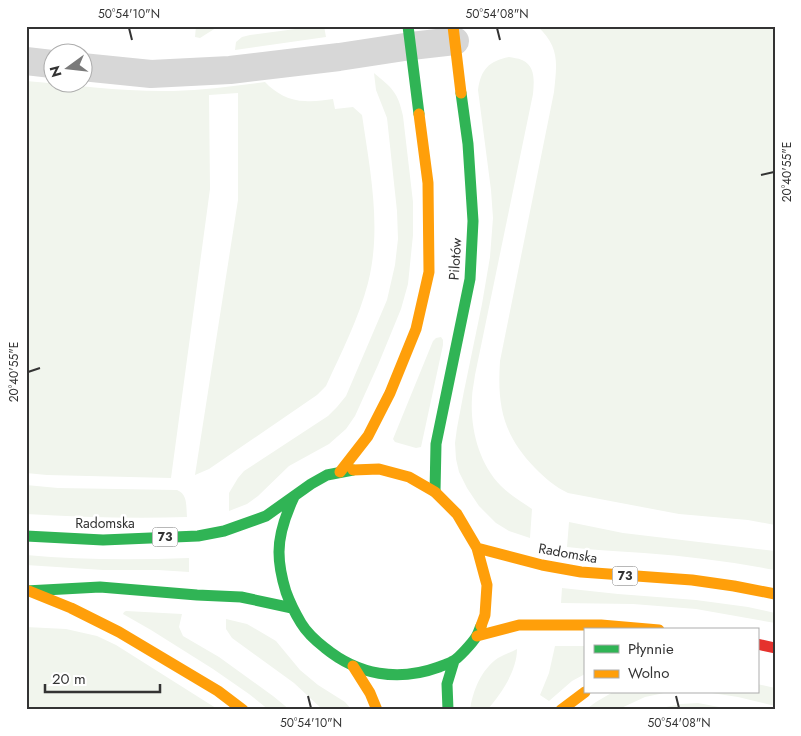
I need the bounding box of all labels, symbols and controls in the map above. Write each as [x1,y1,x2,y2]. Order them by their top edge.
text: 50°54'10"N [98,5,160,23]
text: 50°54'08"N [465,5,529,23]
north arrow [42,42,92,92]
text: N [44,63,67,79]
text: 20°40'55"E [778,142,796,202]
street label: Pilotów [444,237,466,281]
text: 20°40'55"E [5,342,23,402]
street label: Radomska [75,513,135,533]
road number: 73 [152,528,178,546]
street label: Radomska [537,538,599,568]
road number: 73 [612,566,638,586]
legend [584,628,758,694]
text: Płynnie [628,638,674,660]
scale bar [45,661,160,693]
text: Wolno [628,662,669,684]
text: 20 m [52,668,86,690]
text: 50°54'10"N [280,714,342,732]
text: 50°54'08"N [647,714,711,732]

